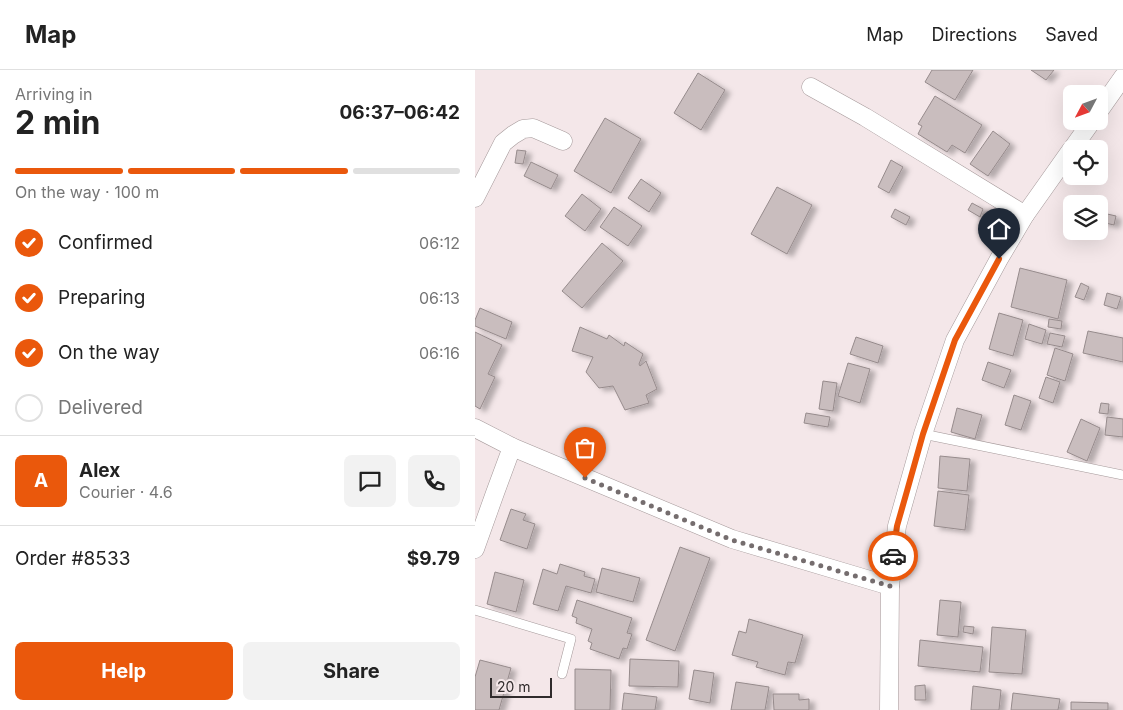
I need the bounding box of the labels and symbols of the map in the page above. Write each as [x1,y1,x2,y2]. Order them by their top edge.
north arrow [1063,85,1107,130]
pin [978,208,1020,259]
pin [564,427,606,478]
courier [868,531,918,581]
scale bar [490,675,553,698]

